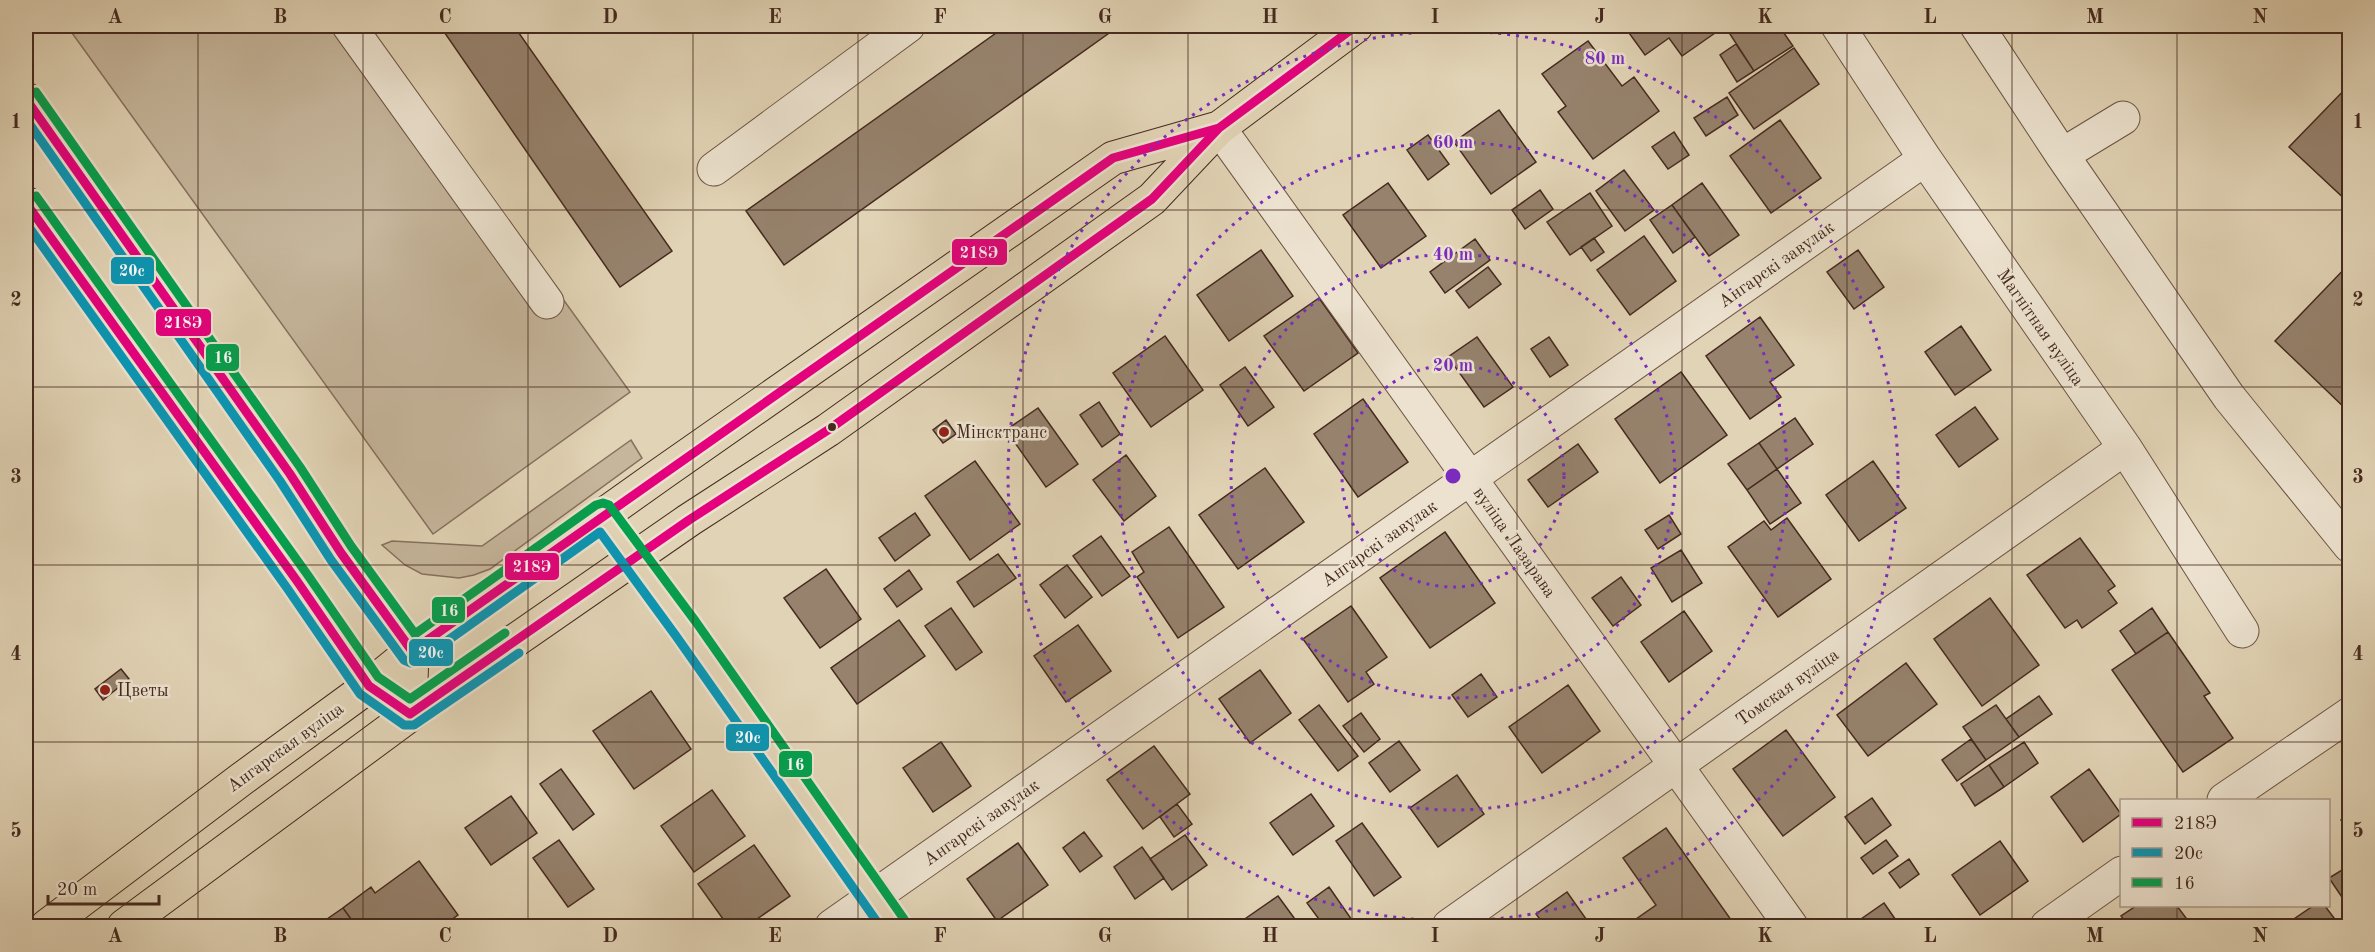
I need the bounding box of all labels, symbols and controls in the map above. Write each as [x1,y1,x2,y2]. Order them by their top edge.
text: A [107,8,123,28]
text: B [273,8,287,28]
text: C [438,8,452,28]
text: D [602,8,618,28]
text: E [768,8,782,28]
text: F [933,8,947,28]
text: G [1098,8,1112,28]
text: H [1262,8,1278,28]
text: I [1431,8,1439,28]
text: J [1595,8,1606,28]
text: K [1757,8,1773,28]
text: L [1923,8,1937,28]
text: M [2086,8,2104,28]
text: N [2252,8,2268,28]
text: 80 m [1585,50,1625,68]
text: 1 [10,113,22,133]
text: 1 [2352,113,2364,133]
text: 60 m [1433,134,1473,152]
street label: Ангарскі завулак [1715,218,1838,311]
line badge: 218Э [951,238,1008,266]
text: 218Э [960,246,998,262]
text: 40 m [1433,246,1473,264]
line badge: 20с [110,256,155,285]
text: 20с [119,264,145,280]
street label: Магнітная вуліца [1993,266,2087,389]
text: 2 [10,291,22,311]
text: 2 [2352,291,2364,311]
line badge: 218Э [155,308,212,337]
text: 218Э [164,316,202,332]
line badge: 16 [205,343,240,372]
text: 16 [214,351,232,367]
text: 20 m [1433,357,1473,375]
unlabelled marker [826,421,838,433]
place label: Мінсктранс [956,424,1047,442]
marker: Мінсктранс [937,425,951,439]
centre of rings [1443,466,1463,486]
text: 3 [10,468,22,488]
text: 3 [2352,468,2364,488]
street label: вуліца Лазарава [1469,484,1559,601]
street label: Ангарскі завулак [1318,497,1441,590]
line badge: 218Э [504,552,560,581]
text: 218Э [513,560,551,576]
line badge: 16 [431,596,466,624]
text: 16 [440,604,458,620]
line badge: 20с [408,638,454,667]
text: 4 [10,645,22,665]
text: 4 [2352,645,2364,665]
text: 20с [418,646,444,662]
street label: Томская вуліца [1733,646,1842,730]
place label: Цветы [117,682,169,700]
marker: Цветы [98,683,112,697]
street label: Ангарская вуліца [224,700,347,796]
line badge: 20с [725,723,770,752]
text: 20с [735,731,761,747]
line badge: 16 [778,750,813,778]
text: 16 [786,758,804,774]
street label: Ангарскі завулак [920,776,1043,869]
legend [2120,799,2330,907]
text: 218Э [2174,815,2217,833]
text: 5 [10,821,22,842]
text: 5 [2352,821,2364,842]
text: 20с [2174,845,2203,863]
scale bar [48,868,159,906]
text: 16 [2174,875,2195,893]
text: 20 m [57,881,97,899]
text: A [107,927,123,947]
text: B [273,927,287,947]
text: C [438,927,452,947]
text: D [602,927,618,947]
text: E [768,927,782,947]
text: F [933,927,947,947]
text: G [1098,927,1112,947]
text: H [1262,927,1278,947]
text: I [1431,927,1439,947]
text: J [1595,927,1606,947]
text: K [1757,927,1773,947]
text: L [1923,927,1937,947]
text: M [2086,927,2104,947]
text: N [2252,927,2268,947]

